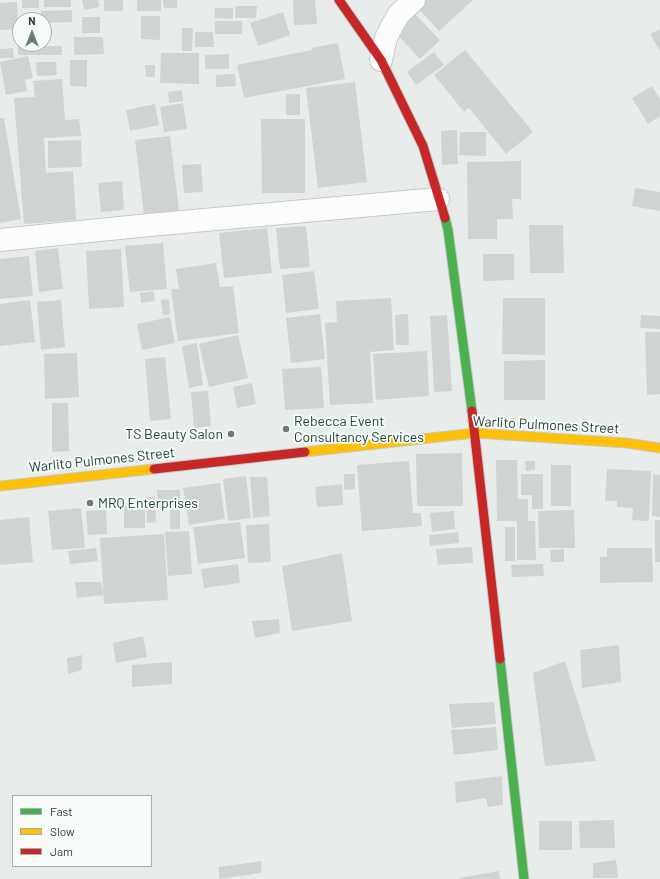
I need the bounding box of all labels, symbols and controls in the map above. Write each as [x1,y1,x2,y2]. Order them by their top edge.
north arrow [12,12,52,52]
text: N [28,14,36,27]
place label: Rebecca Event Consultancy Services [294,413,424,446]
street label: Warlito Pulmones Street [472,413,620,437]
marker: Rebecca Event Consultancy Services [281,424,291,434]
place label: TS Beauty Salon [125,426,223,442]
marker: TS Beauty Salon [226,429,236,439]
street label: Warlito Pulmones Street [28,444,176,476]
place label: MRQ Enterprises [98,495,198,511]
marker: MRQ Enterprises [85,498,95,508]
legend [12,795,152,867]
text: Fast [50,804,73,818]
text: Slow [50,824,75,838]
text: Jam [50,844,73,858]

